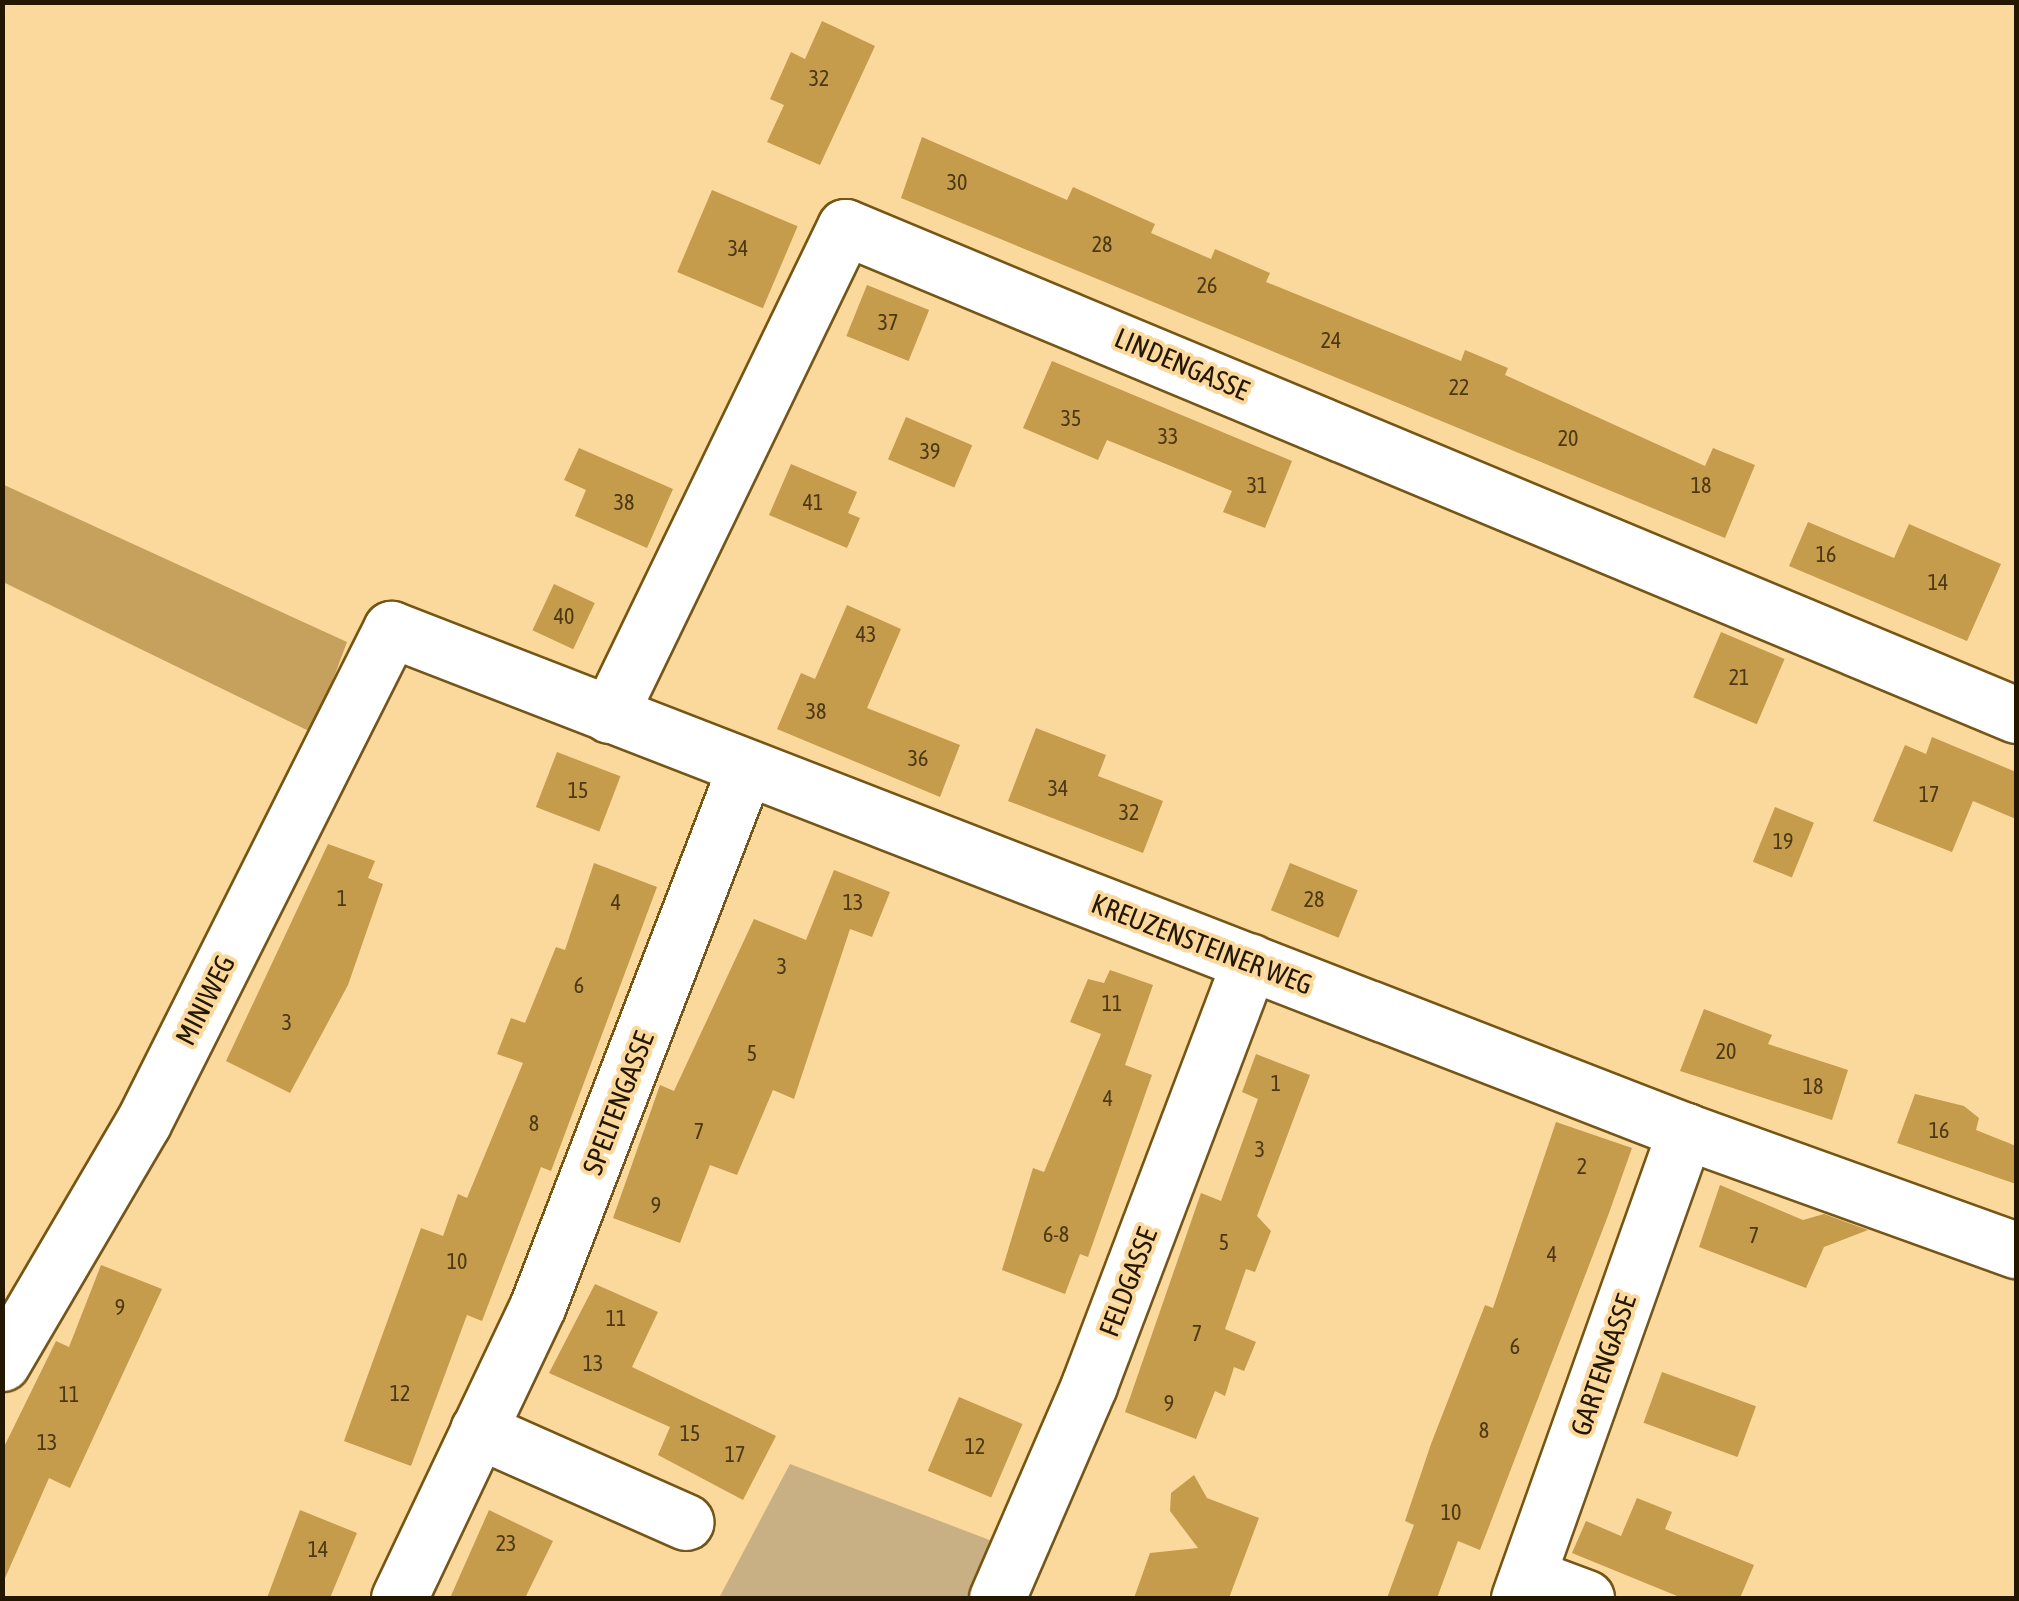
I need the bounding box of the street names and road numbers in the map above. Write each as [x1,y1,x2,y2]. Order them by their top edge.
street label: LINDENGASSE [1110,321,1254,407]
street label: KREUZENSTEINER WEG [1087,886,1317,1002]
street label: MINIWEG [168,949,242,1051]
street label: SPELTENGASSE [575,1027,661,1179]
street label: FELDGASSE [1092,1223,1164,1341]
street label: GARTENGASSE [1563,1290,1643,1440]

